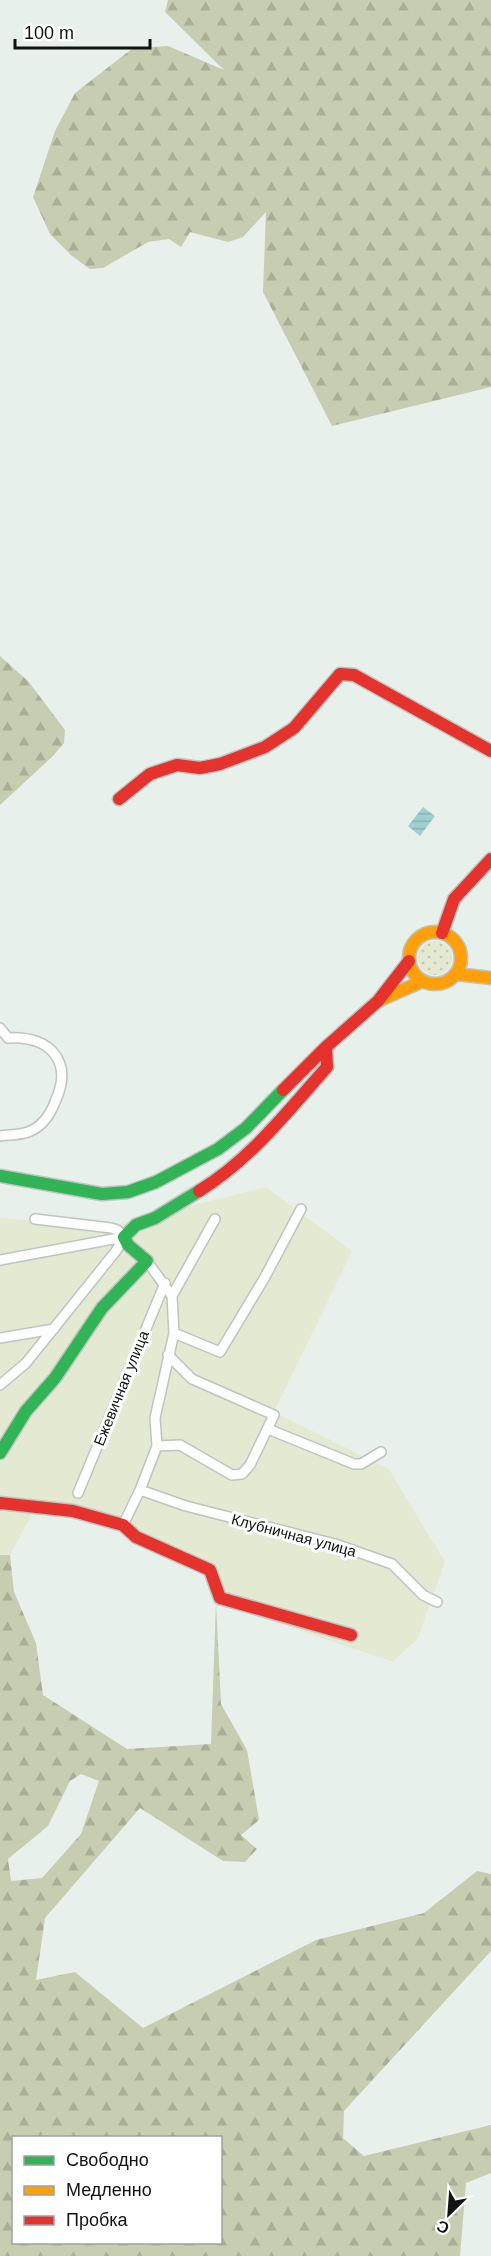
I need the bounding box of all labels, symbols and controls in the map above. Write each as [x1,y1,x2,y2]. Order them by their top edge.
scale bar [15,12,150,50]
text: 100 m [24,23,74,43]
street label: Ежевичная улица [90,1327,152,1448]
street label: Клубничная улица [230,1510,359,1560]
legend [12,2136,222,2244]
text: Свободно [66,2150,149,2170]
text: Медленно [66,2180,152,2200]
north arrow [419,2184,479,2244]
text: Пробка [66,2210,129,2230]
text: С [434,2217,452,2237]

